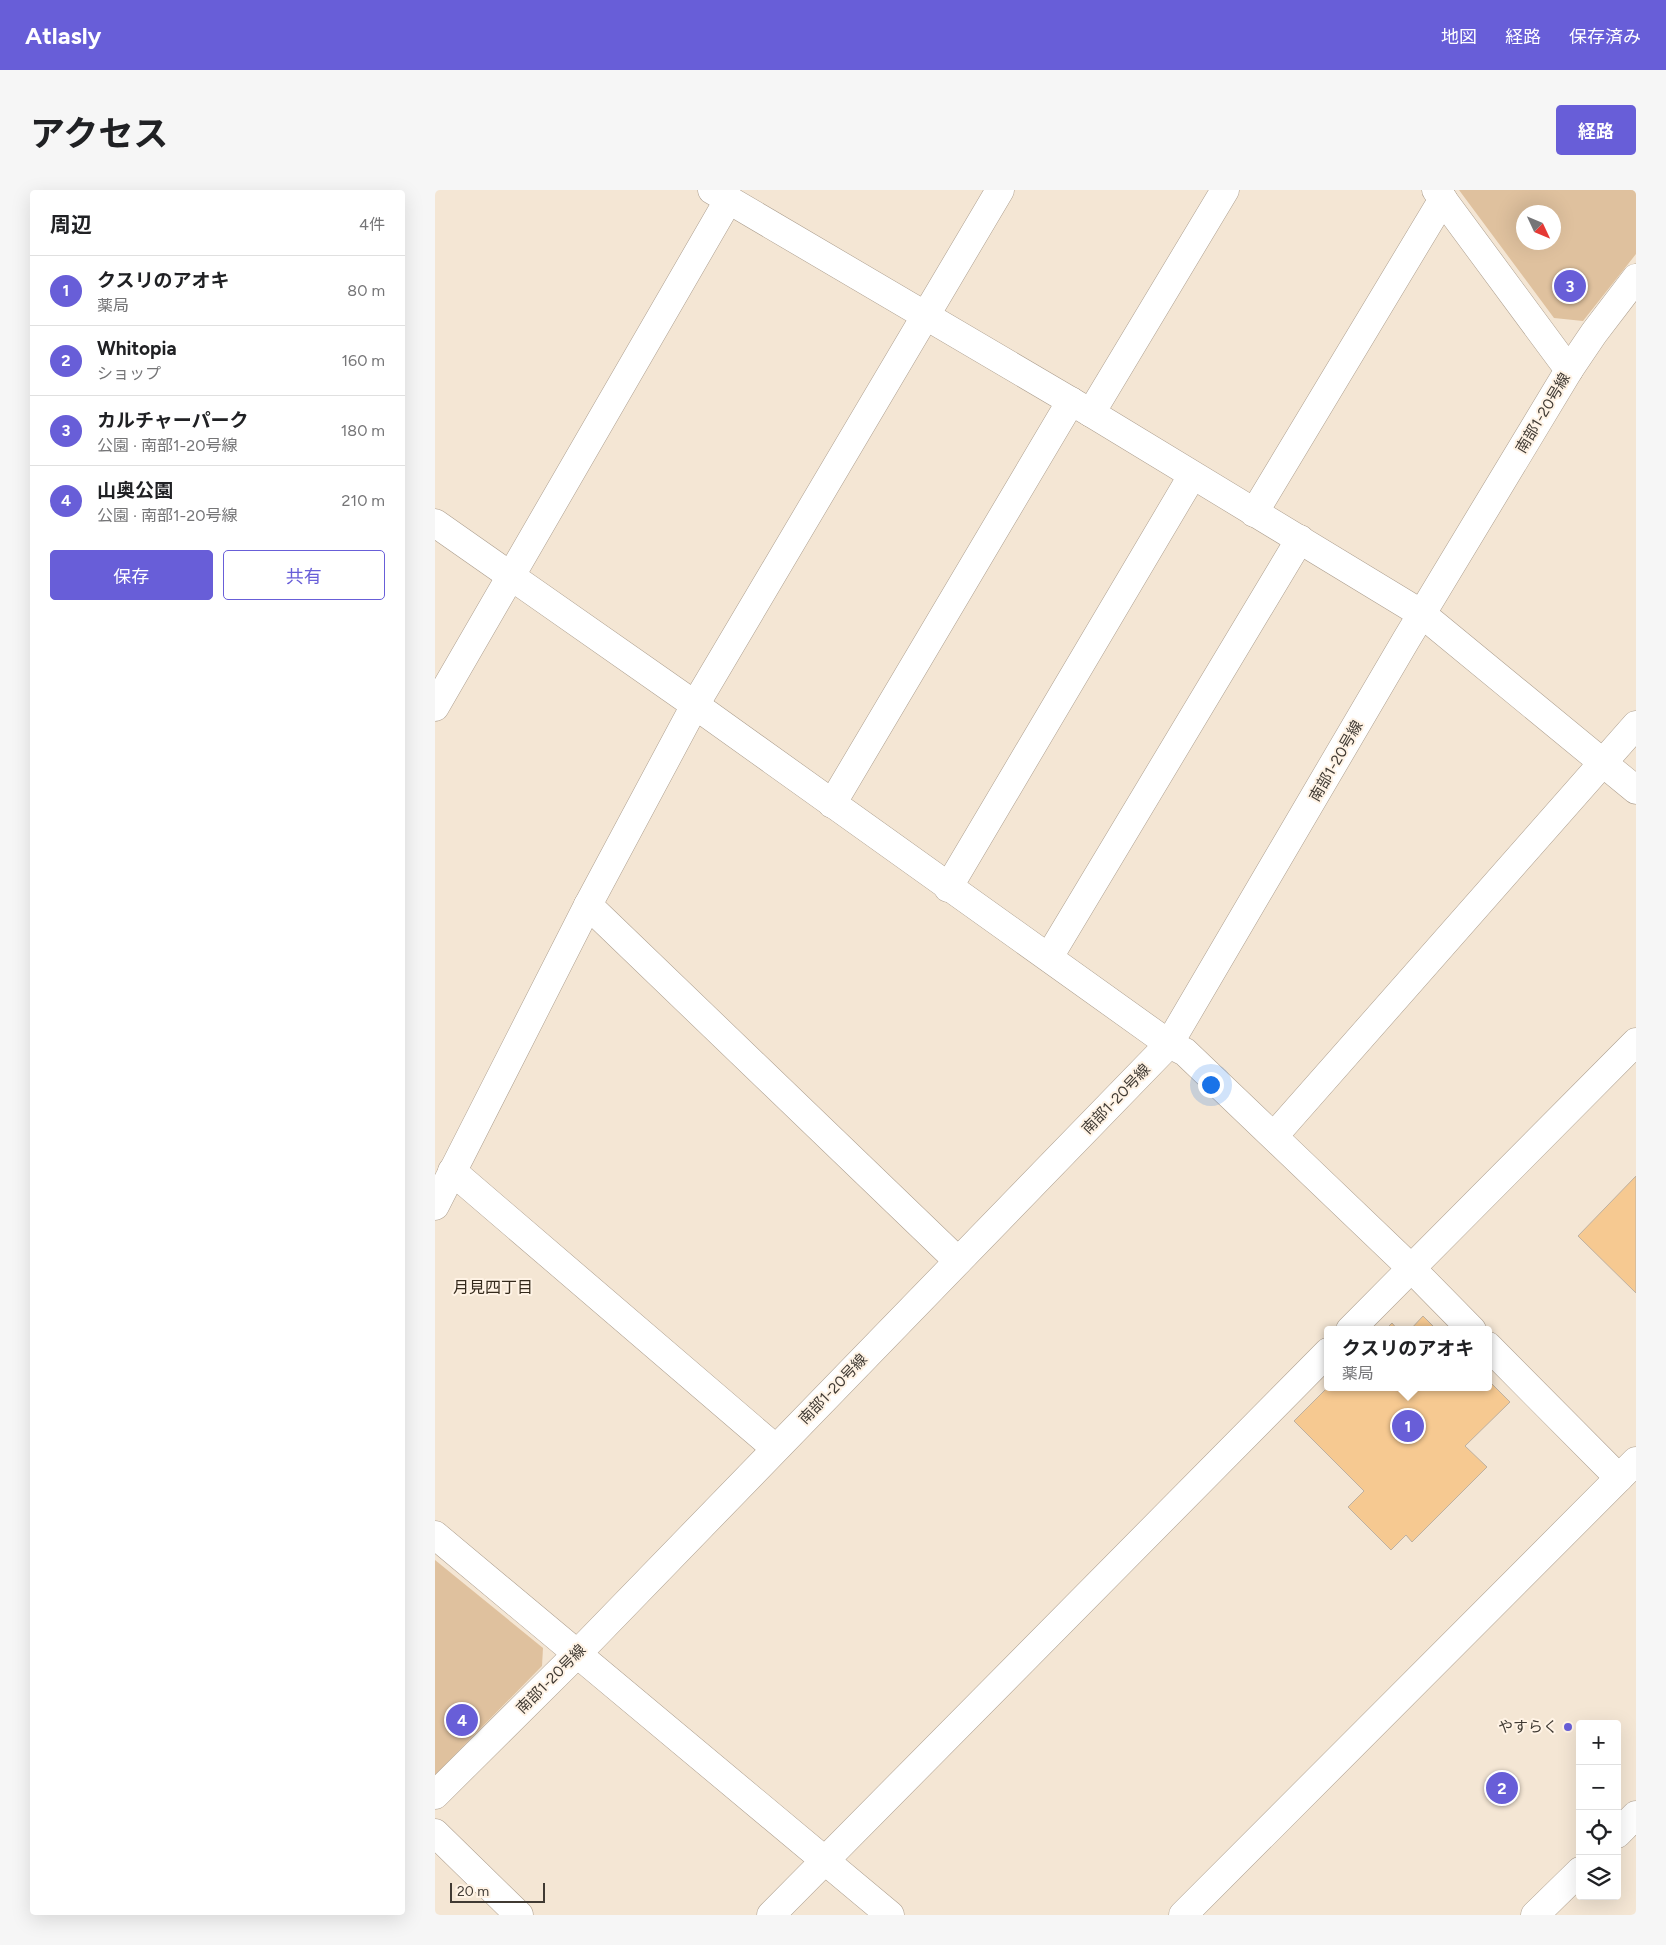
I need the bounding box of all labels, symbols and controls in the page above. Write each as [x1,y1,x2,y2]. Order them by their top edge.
text: Atlasly [25,21,101,50]
text: 地図 [1441,26,1477,48]
text: 経路 [1505,26,1541,48]
text: 保存済み [1569,26,1641,48]
button: 経路 [1556,105,1636,155]
text: アクセス [30,113,168,155]
north arrow [1516,205,1561,250]
text: 周辺 [50,212,92,237]
text: 4件 [359,215,385,234]
pin: 3 [1554,267,1586,305]
text: クスリのアオキ [97,269,229,292]
text: 1 [63,281,69,300]
text: 80 m [347,281,385,300]
text: 薬局 [97,296,129,315]
text: Whitopia [97,337,177,360]
text: 2 [61,351,71,370]
text: 160 m [342,351,385,370]
text: ショップ [97,364,161,383]
street label: 南部1-20号線 [1512,370,1574,456]
text: カルチャーパーク [97,409,249,432]
text: 3 [62,421,70,440]
text: 180 m [341,421,385,440]
text: 公園 · 南部1-20号線 [97,436,237,455]
text: 山奥公園 [97,479,173,502]
text: 4 [61,491,71,510]
text: 210 m [342,491,385,510]
text: 公園 · 南部1-20号線 [97,506,237,525]
button: 保存 [50,550,213,600]
button: 共有 [223,550,385,600]
street label: 南部1-20号線 [1306,717,1366,805]
street label: 南部1-20号線 [1078,1060,1154,1138]
your location [1198,1072,1224,1098]
district label: 月見四丁目 [453,1278,533,1297]
popup [1324,1326,1492,1391]
text: クスリのアオキ [1342,1337,1474,1360]
street label: 南部1-20号線 [795,1350,871,1428]
text: 薬局 [1342,1364,1374,1383]
pin: 1 [1392,1407,1424,1445]
street label: 南部1-20号線 [513,1641,589,1717]
pin: 4 [446,1701,478,1739]
place label: やすらく [1498,1718,1558,1736]
map controls [1576,1720,1621,1900]
button: + [1576,1720,1621,1765]
marker: やすらく [1562,1721,1574,1733]
button: − [1576,1765,1621,1810]
pin: 2 [1486,1769,1518,1807]
button: locate [1576,1810,1621,1855]
button: layers [1576,1855,1621,1900]
scale bar [450,1880,545,1903]
text: 20 m [457,1883,489,1900]

